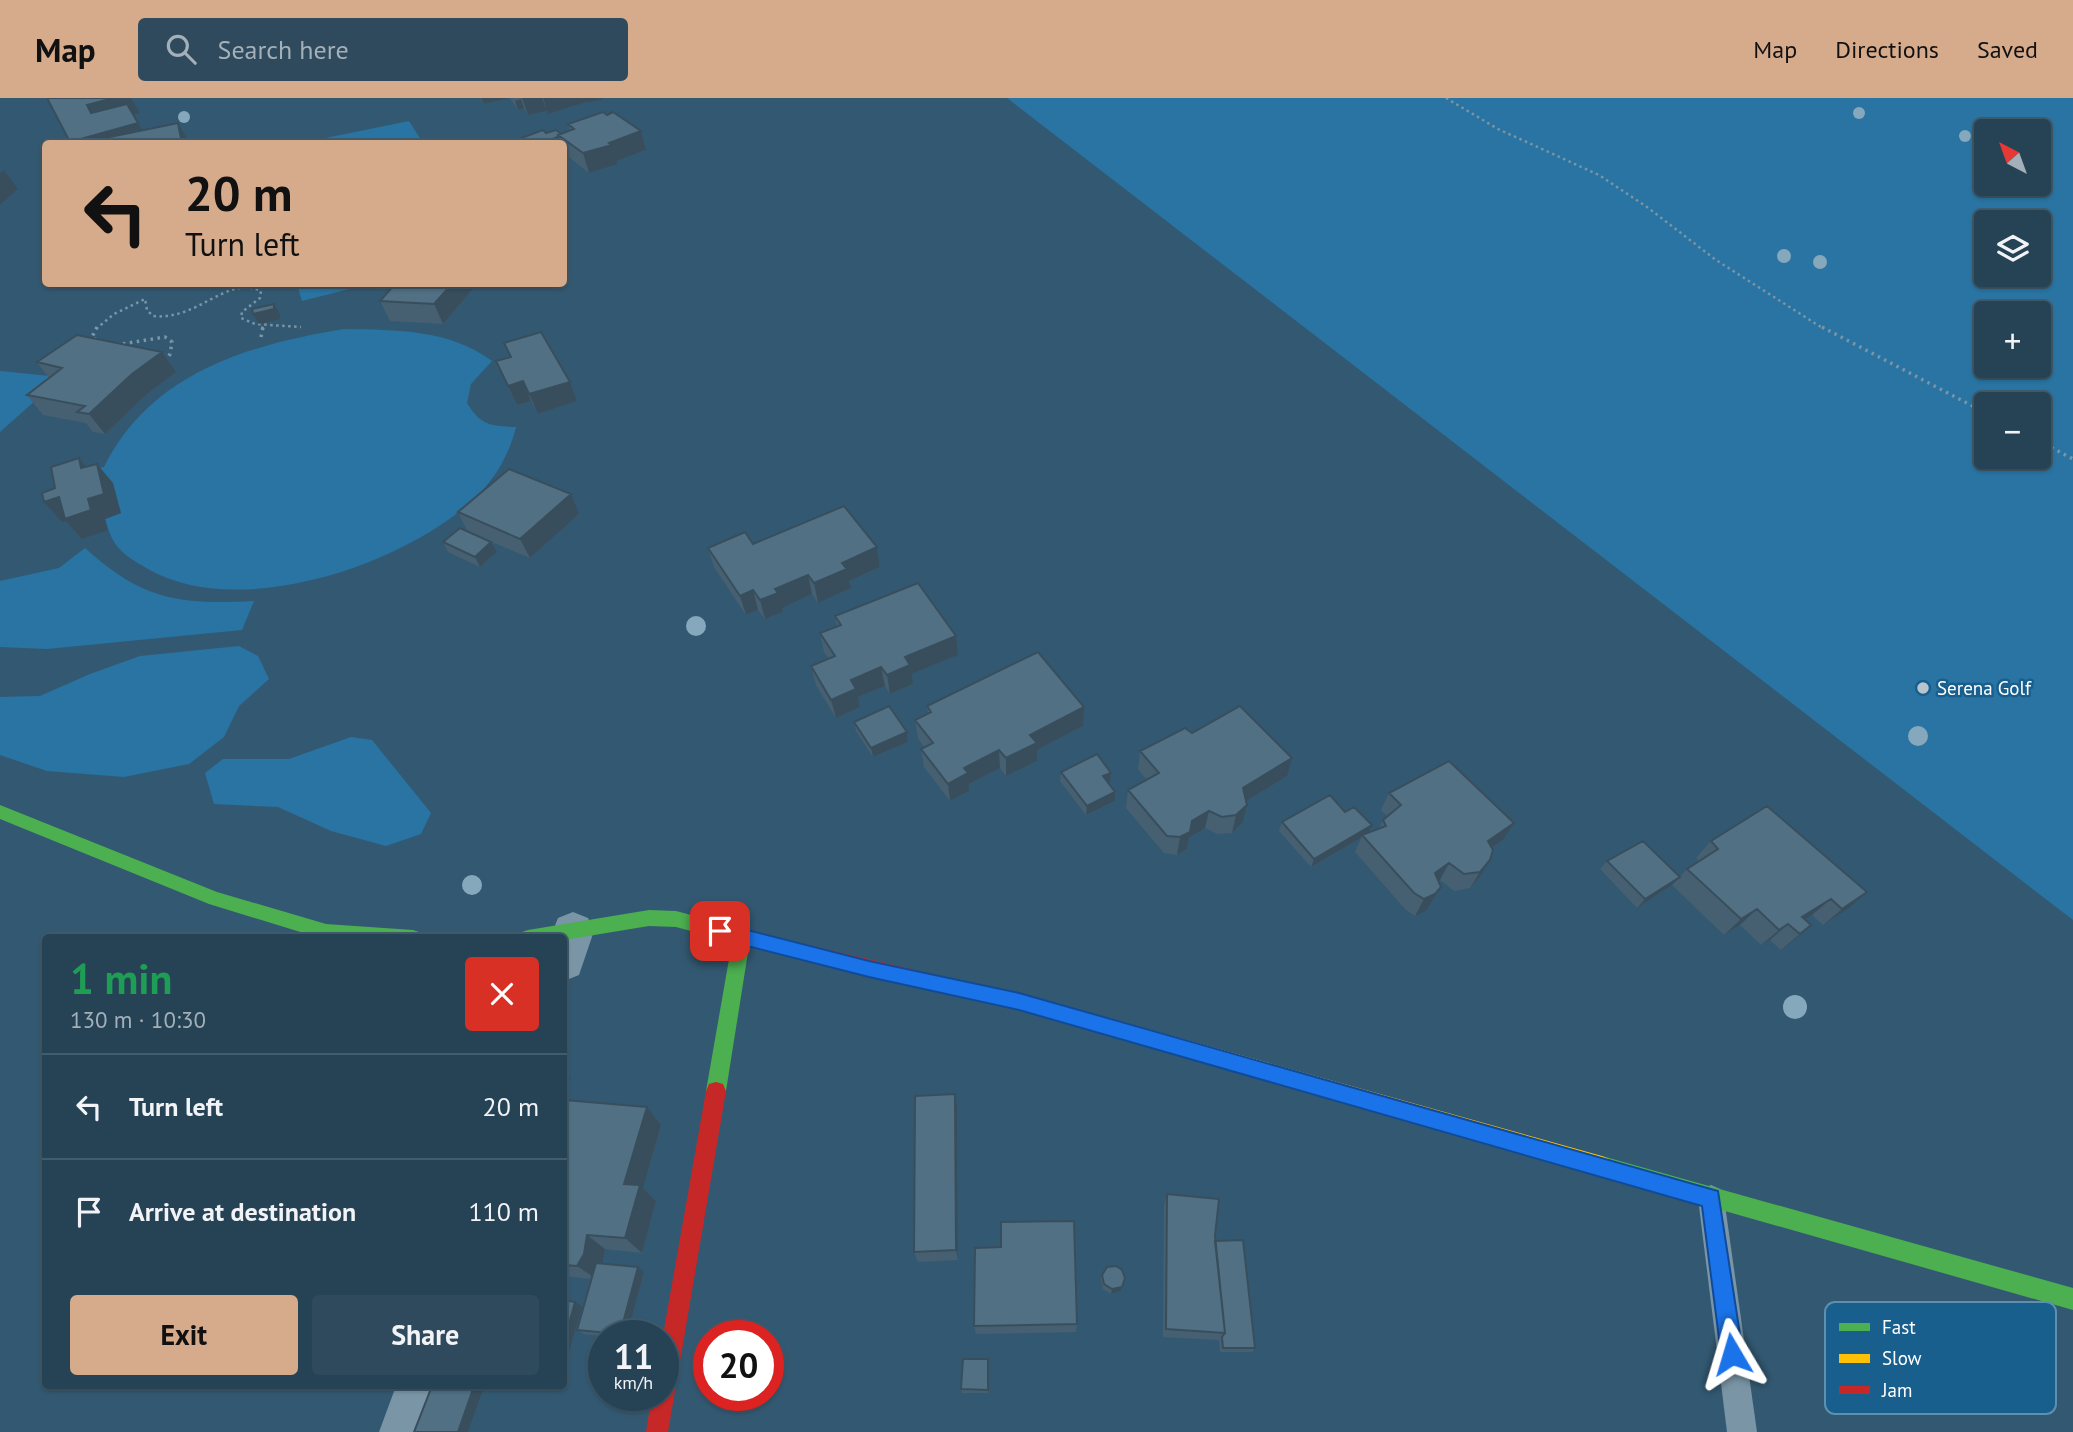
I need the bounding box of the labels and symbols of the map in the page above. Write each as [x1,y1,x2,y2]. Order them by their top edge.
north arrow [1974,119,2051,196]
place label: Serena Golf [1937,676,2032,700]
marker: Serena Golf [1915,680,1931,696]
pin [690,901,750,961]
legend [1825,1302,2056,1414]
text: Fast [1882,1315,1916,1339]
position arrow [1695,1317,1769,1391]
speed limit sign: 20 [693,1320,784,1411]
text: Slow [1882,1346,1922,1370]
text: Jam [1881,1378,1912,1402]

